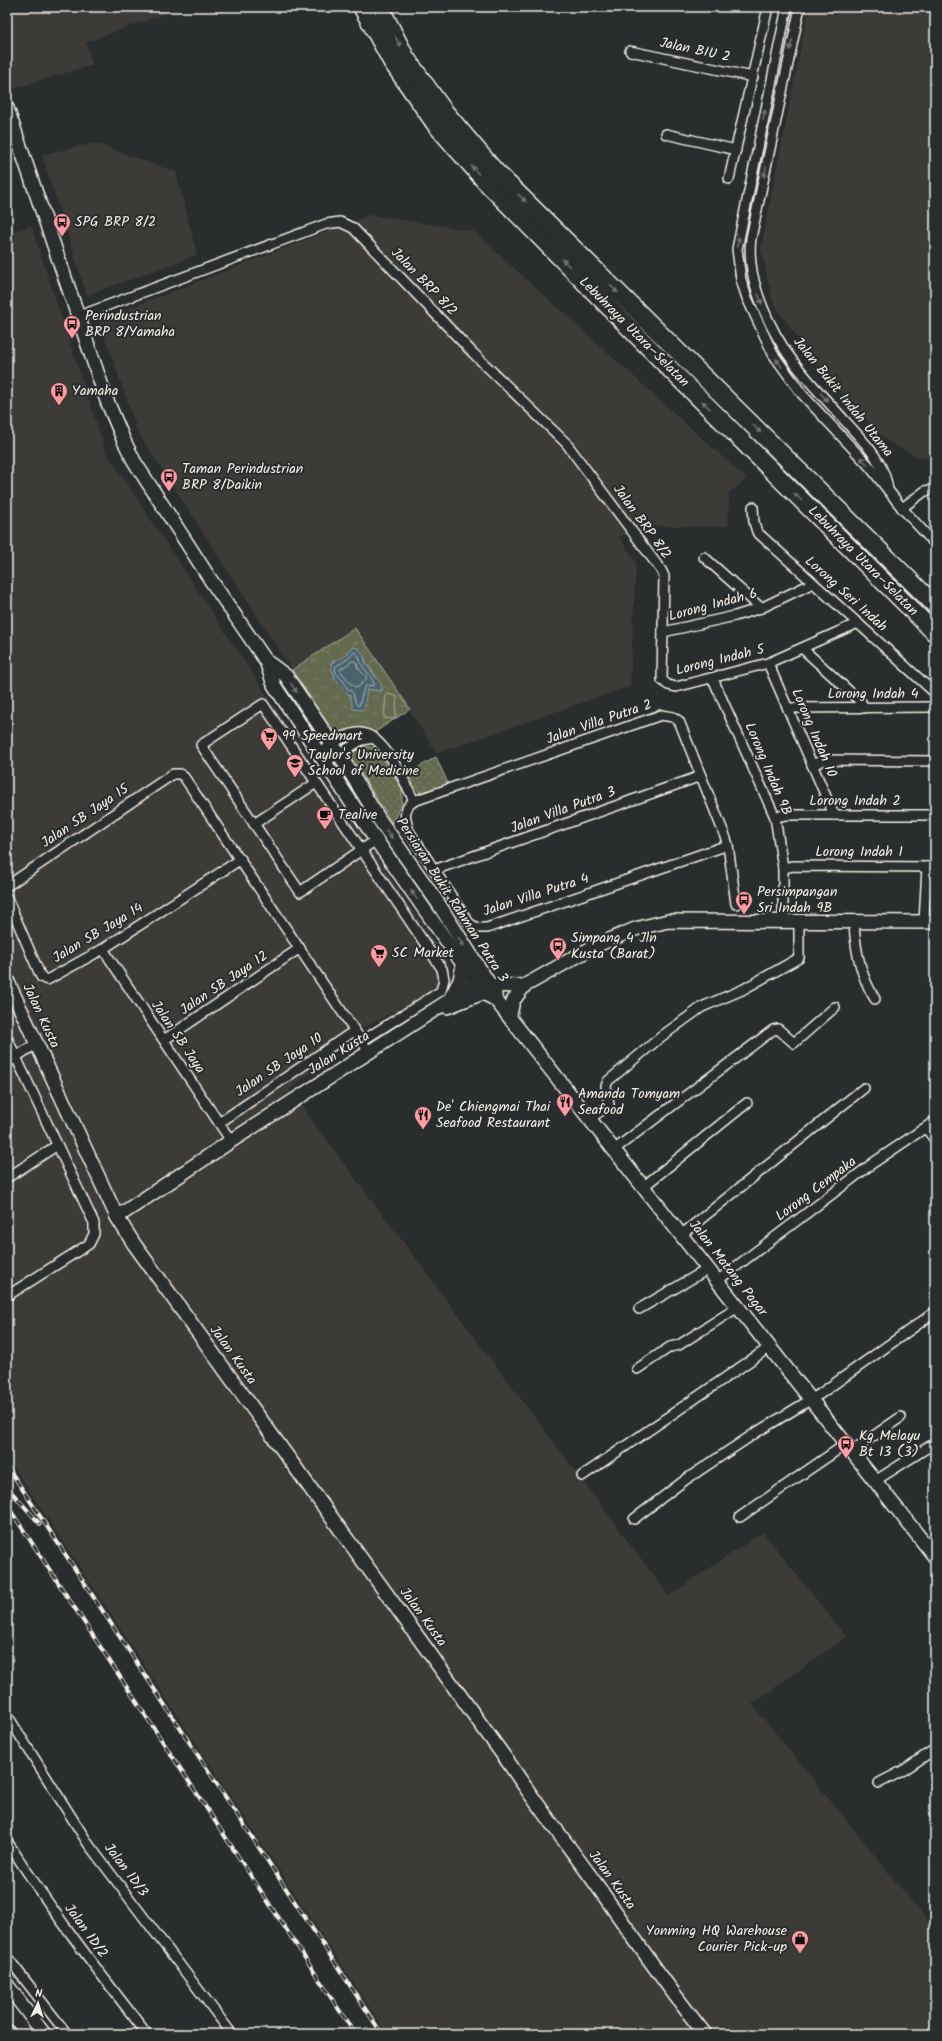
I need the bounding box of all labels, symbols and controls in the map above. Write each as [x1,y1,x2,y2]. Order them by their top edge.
street label: Jalan BIU 2 [658,32,732,68]
one-way arrow [395,36,401,47]
one-way arrow [788,39,794,51]
one-way arrow [762,108,768,121]
one-way arrow [471,164,480,175]
one-way arrow [761,166,767,178]
one-way arrow [517,193,527,202]
place label: SPG BRP 8/2 [75,211,156,233]
bus stop icon: SPG BRP 8/2 [52,212,72,237]
one-way arrow [735,236,741,248]
street label: Jalan BRP 8/2 [386,243,462,321]
one-way arrow [561,258,571,268]
street label: Lebuhraya Utara–Selatan [574,272,694,392]
one-way arrow [609,284,619,294]
one-way arrow [758,294,764,306]
place label: Perindustrian BRP 8/Yamaha [85,305,175,343]
bus stop icon: Perindustrian BRP 8/Yamaha [62,314,82,339]
street label: Jalan Bukit Indah Utama [787,332,899,462]
one-way arrow [775,357,783,368]
place label: Yamaha [72,380,118,402]
building icon: Yamaha [49,381,69,406]
one-way arrow [820,392,829,403]
one-way arrow [701,400,711,410]
one-way arrow [752,424,762,434]
one-way arrow [859,456,869,466]
place label: Taman Perindustrian BRP 8/Daikin [182,458,303,496]
bus stop icon: Taman Perindustrian BRP 8/Daikin [159,467,179,492]
street label: Jalan BRP 8/2 [607,480,677,564]
one-way arrow [793,492,803,502]
street label: Lebuhraya Utara–Selatan [803,501,923,621]
street label: Lorong Seri Indah [800,551,892,637]
street label: Lorong Indah 6 [666,583,760,627]
street label: Lorong Indah 5 [673,638,768,682]
one-way arrow [290,683,298,693]
street label: Lorong Indah 4 [828,683,919,705]
street label: Lorong Indah 10 [785,685,843,781]
street label: Jalan Villa Putra 2 [543,694,655,750]
street label: Lorong Indah 9B [739,719,797,819]
place label: 99 Speedmart [282,725,363,747]
supermarket icon: 99 Speedmart [259,726,279,751]
place label: Taylor's University School of Medicine [308,744,420,782]
school or university icon: Taylor's University School of Medicine [285,753,305,778]
street label: Jalan SB Jaya 15 [37,778,135,854]
street label: Jalan Villa Putra 3 [507,781,619,839]
street label: Lorong Indah 2 [809,790,901,812]
place label: Tealive [338,804,378,826]
cafe icon: Tealive [315,805,335,830]
street label: Persiaran Bukit Rahman Putra 3 [390,813,514,987]
one-way arrow [385,829,393,839]
street label: Lorong Indah 1 [815,841,903,863]
street label: Jalan Villa Putra 4 [480,867,592,923]
place label: Persimpangan Sri Indah 9B [757,881,837,919]
one-way arrow [410,890,418,900]
bus stop icon: Persimpangan Sri Indah 9B [734,890,754,915]
street label: Jalan SB Jaya 14 [49,897,148,969]
place label: Simpang 4 Jln Kusta (Barat) [571,927,657,965]
one-way arrow [458,936,465,948]
bus stop icon: Simpang 4 Jln Kusta (Barat) [548,936,568,961]
place label: SC Market [392,942,455,964]
supermarket icon: SC Market [369,943,389,968]
street label: Jalan SB Jaya 12 [175,945,273,1021]
street label: Jalan Kusta [16,980,66,1052]
street label: Jalan SB Jaya [145,996,211,1078]
street label: Jalan Kusta [304,1025,374,1081]
street label: Jalan SB Jaya 10 [231,1028,327,1102]
place label: Amanda Tomyam Seafood [578,1083,680,1121]
restaurant icon: Amanda Tomyam Seafood [555,1092,575,1117]
place label: De' Chiengmai Thai Seafood Restaurant [436,1096,551,1134]
restaurant icon: De' Chiengmai Thai Seafood Restaurant [413,1105,433,1130]
street label: Lorong Cempaka [771,1151,861,1227]
street label: Jalan Matang Pagar [683,1215,774,1322]
street label: Jalan Kusta [204,1321,262,1389]
place label: Kg Melayu Bt 13 (3) [859,1425,920,1463]
bus stop icon: Kg Melayu Bt 13 (3) [836,1434,856,1459]
street label: Jalan Kusta [394,1583,452,1651]
street label: Jalan 1D/3 [98,1838,154,1902]
street label: Jalan Kusta [583,1846,641,1914]
street label: Jalan 1D/2 [59,1899,113,1963]
place label: Yonming HQ Warehouse Courier Pick-up [646,1920,788,1958]
shop icon: Yonming HQ Warehouse Courier Pick-up [790,1929,810,1954]
north arrow [18,1983,58,2023]
text: N [35,1985,43,2003]

